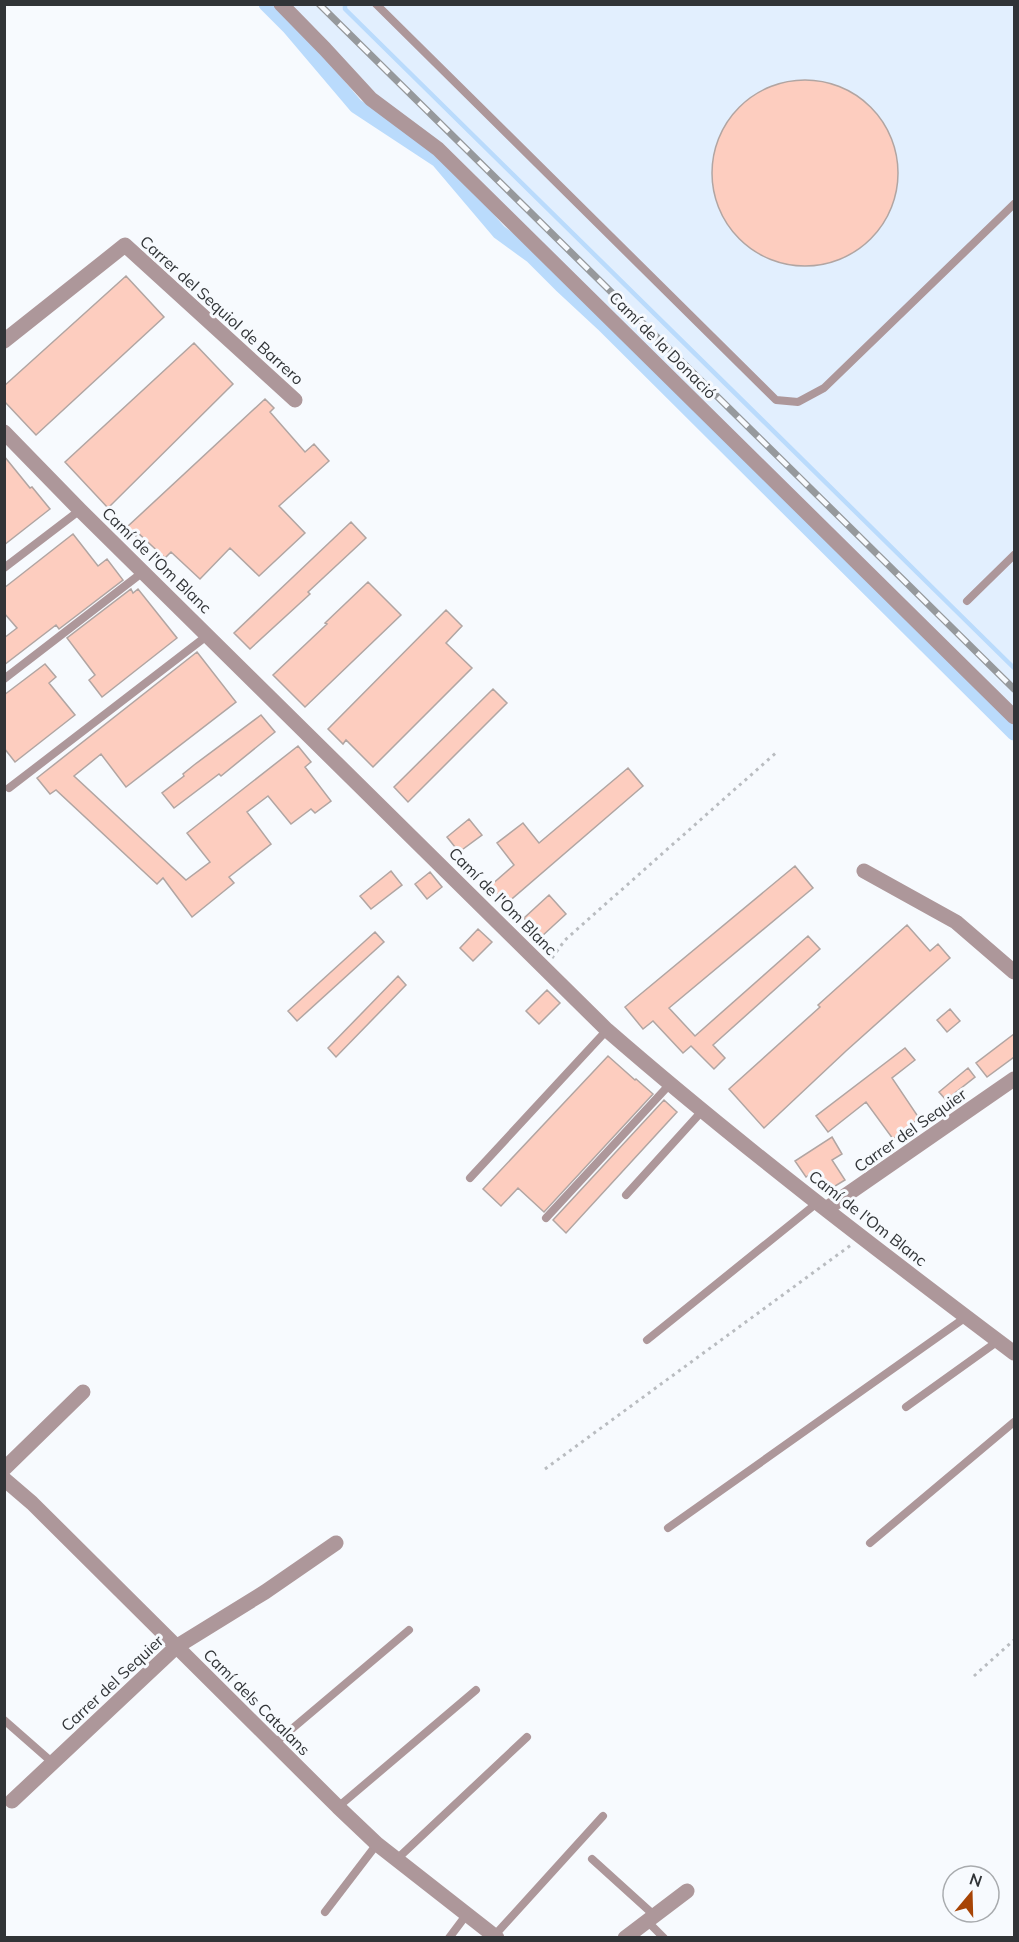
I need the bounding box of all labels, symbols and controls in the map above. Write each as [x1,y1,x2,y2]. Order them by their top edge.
street label: Carrer del Sequiol de Barrero [136,231,308,389]
street label: Camí de la Donació [605,287,721,403]
street label: Camí de l'Om Blanc [98,503,216,617]
street label: Camí de l'Om Blanc [445,843,561,959]
street label: Carrer del Sequier [850,1084,970,1176]
street label: Camí de l'Om Blanc [805,1166,931,1270]
street label: Carrer del Sequier [57,1630,167,1736]
street label: Camí dels Catalans [199,1644,315,1760]
north arrow [941,1864,1001,1924]
text: N [967,1868,985,1891]

